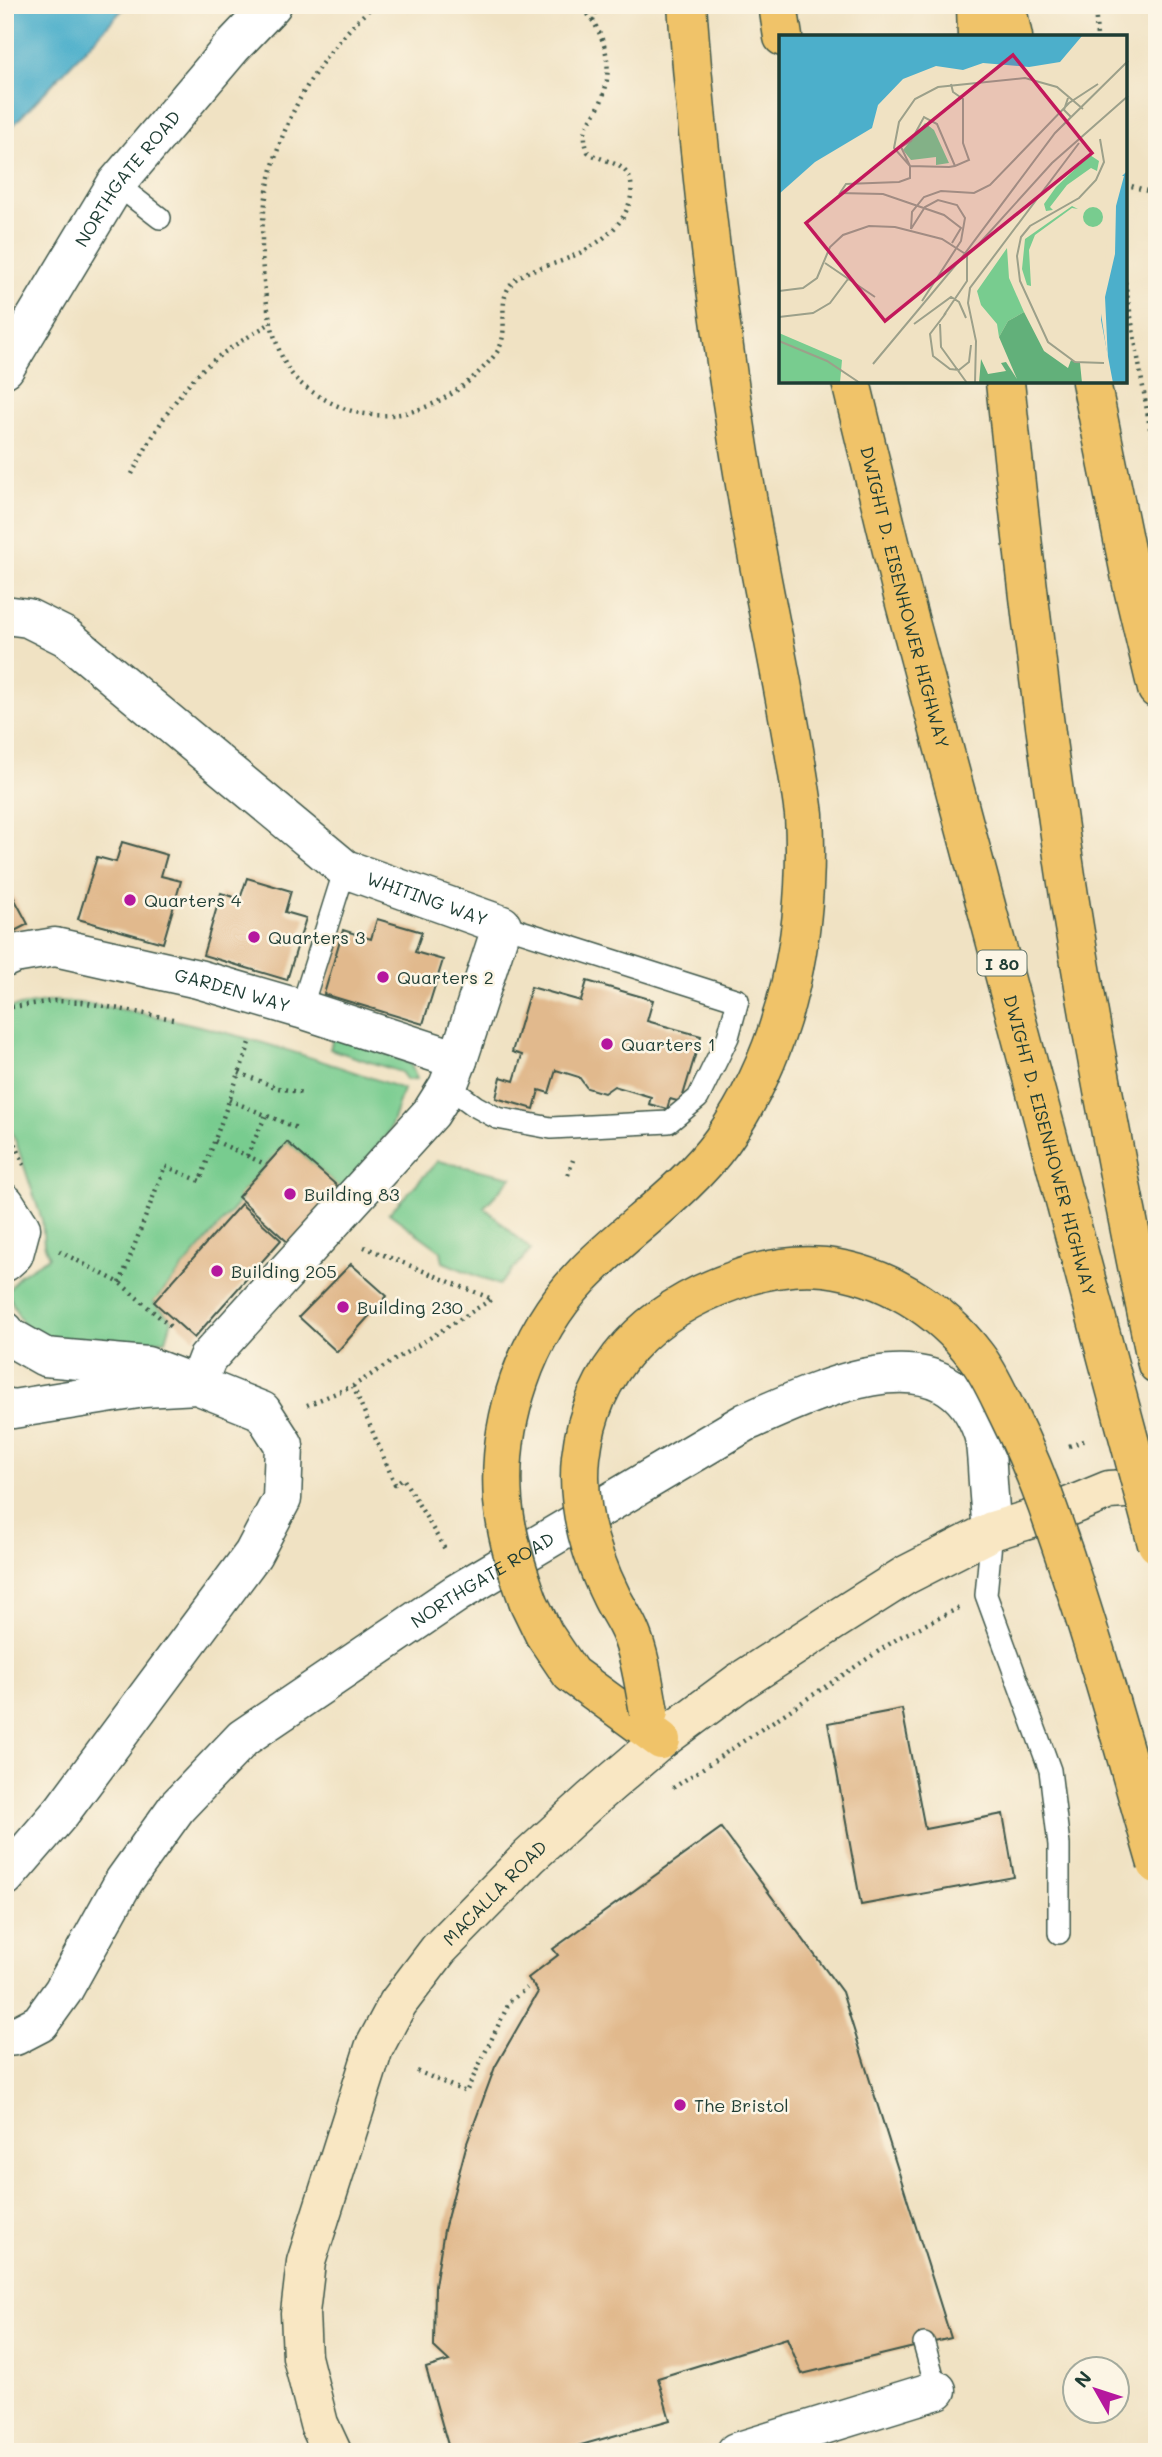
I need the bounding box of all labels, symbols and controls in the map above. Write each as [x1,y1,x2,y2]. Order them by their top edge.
inset map [779,35,1127,383]
street label: NORTHGATE ROAD [69,105,186,251]
street label: DWIGHT D. EISENHOWER HIGHWAY [855,444,955,751]
street label: WHITING WAY [364,866,491,931]
place label: Quarters 4 [144,888,242,912]
marker: Quarters 4 [122,892,138,908]
place label: Quarters 3 [268,925,365,949]
marker: Quarters 3 [246,929,262,945]
road number: I 80 [978,951,1026,976]
street label: GARDEN WAY [172,962,293,1017]
place label: Quarters 2 [397,965,494,989]
marker: Quarters 2 [375,969,391,985]
street label: DWIGHT D. EISENHOWER HIGHWAY [998,992,1102,1299]
place label: Quarters 1 [621,1032,716,1056]
marker: Quarters 1 [599,1036,615,1052]
place label: Building 83 [304,1182,400,1206]
marker: Building 83 [282,1186,298,1202]
place label: Building 205 [231,1259,337,1283]
marker: Building 205 [209,1263,225,1279]
place label: Building 230 [357,1295,463,1319]
marker: Building 230 [335,1299,351,1315]
street label: NORTHGATE ROAD [406,1526,559,1633]
street label: MACALLA ROAD [437,1835,552,1950]
place label: The Bristol [694,2093,789,2117]
marker: The Bristol [672,2097,688,2113]
north arrow [1060,2356,1130,2426]
text: N [1068,2366,1097,2392]

